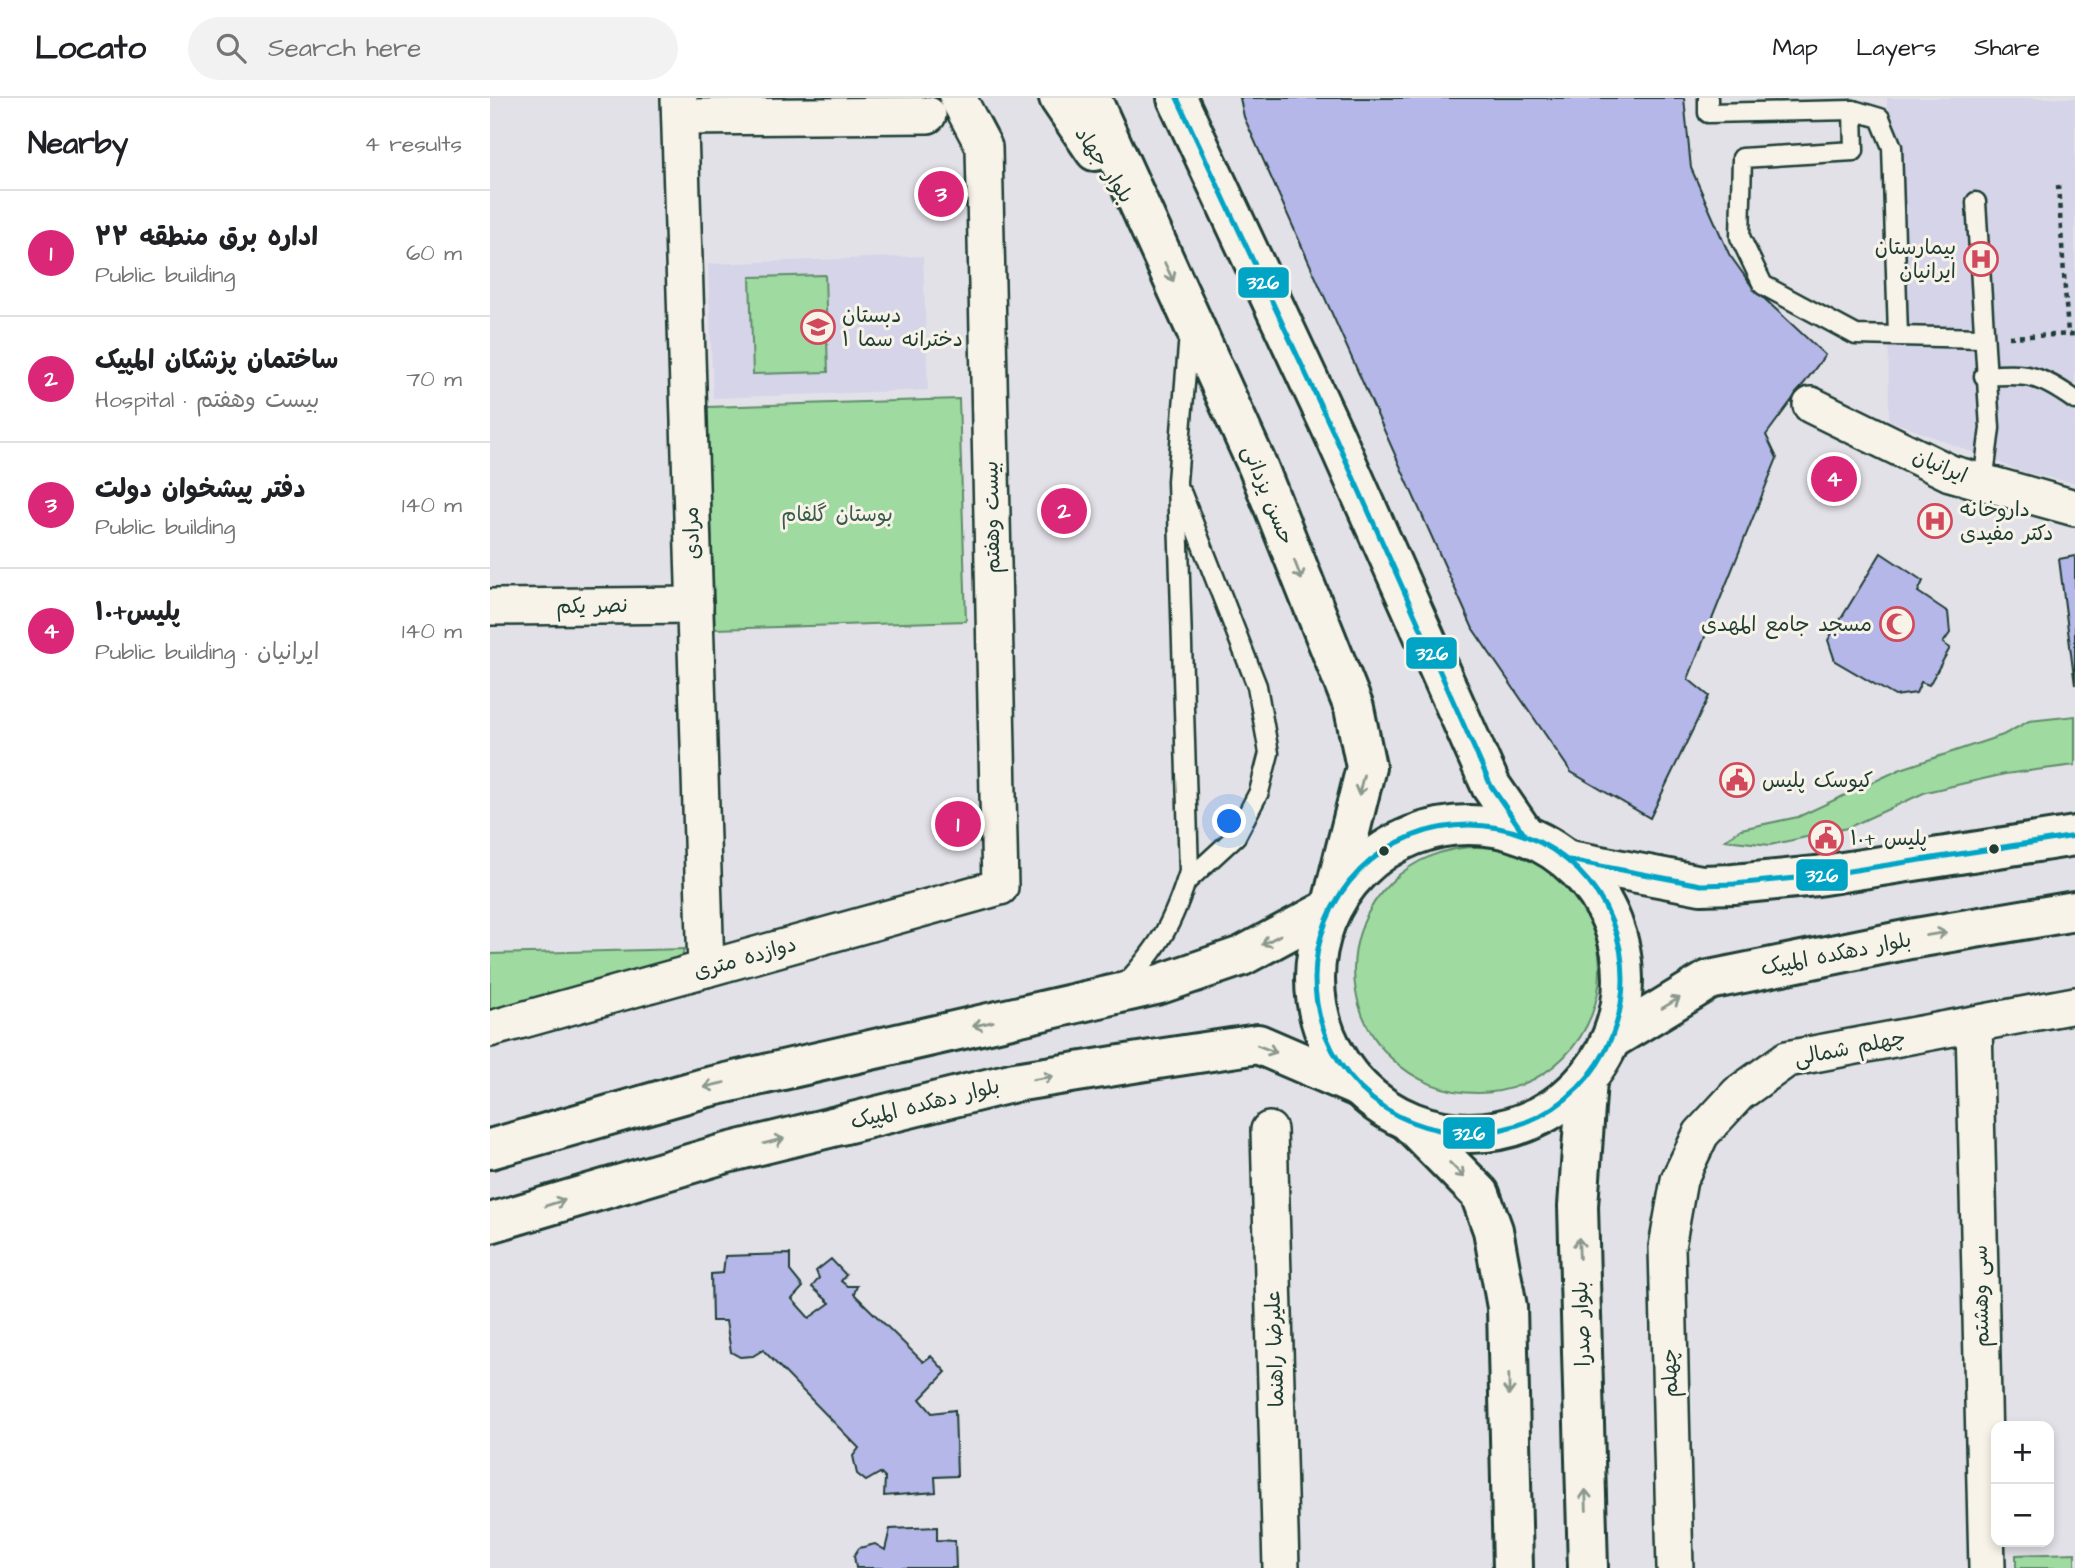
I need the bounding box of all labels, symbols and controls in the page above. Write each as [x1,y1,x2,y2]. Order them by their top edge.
search box [188,17,678,80]
text: Locato [35,25,146,71]
icon: search [212,29,250,67]
text: Search here [268,30,421,66]
text: Map [1773,31,1818,65]
text: Layers [1856,31,1936,65]
text: Share [1974,31,2040,65]
street label: بلوار جهاد [1068,121,1140,209]
text: Nearby [28,123,128,165]
text: 4 results [364,128,462,160]
pin: 3 [918,168,964,220]
text: اداره برق منطقه ۲۲ [95,219,318,255]
place label: بیمارستان ایرانیان [1875,233,1956,286]
text: 1 [50,237,52,269]
text: 60 m [406,237,462,269]
hospital icon: بیمارستان ایرانیان [1962,240,2000,278]
text: Public building [95,259,235,291]
one-way arrow [1162,261,1176,282]
line badge: 326 [1237,266,1290,299]
text: 326 [1246,270,1279,297]
place label: دبستان دخترانه سما ۱ [842,301,963,354]
school or university icon: دبستان دخترانه سما ۱ [799,308,837,346]
text: ساختمان پزشکان المپیک [95,342,338,378]
text: 2 [44,363,58,395]
text: 70 m [406,363,462,395]
text: Hospital · بیست وهفتم [95,384,319,416]
street label: حسن یزدانی [1235,441,1301,549]
street label: ایرانیان [1908,442,1972,490]
pin: 4 [1811,453,1857,505]
street label: بیست وهفتم [977,460,1008,574]
text: دفتر پیشخوان دولت [95,471,305,507]
pin: 2 [1041,485,1087,537]
text: 3 [45,489,57,521]
text: 140 m [402,489,462,521]
place label: داروخانه دکتر مفیدی [1960,495,2053,548]
park label: بوستان گلفام [781,500,893,530]
hospital icon: داروخانه دکتر مفیدی [1916,502,1954,540]
street label: مرادی [677,506,707,560]
text: Public building [95,511,235,543]
one-way arrow [1293,559,1306,581]
street label: نصر یکم [556,591,628,622]
text: پلیس+۱۰ [95,594,180,630]
mosque icon: مسجد جامع المهدی [1878,605,1916,643]
place label: مسجد جامع المهدی [1701,610,1872,639]
text: 4 [43,615,59,647]
text: 140 m [402,615,462,647]
text: Public building · ایرانیان [95,636,319,668]
line badge: 326 [1405,636,1458,670]
text: 326 [1415,641,1448,668]
public building icon: کیوسک پلیس [1718,761,1756,799]
place label: کیوسک پلیس [1762,766,1873,795]
one-way arrow [1354,773,1367,796]
pin: 1 [935,798,981,850]
your location [1212,804,1246,838]
public building icon: پلیس +۱۰ [1807,819,1845,857]
place label: پلیس +۱۰ [1850,824,1927,853]
unlabelled marker [1987,842,2001,856]
unlabelled marker [1377,844,1391,858]
line badge: 326 [1795,858,1849,892]
text: 326 [1805,863,1838,890]
street label: بلوار دهکده المپیک [1758,925,1914,983]
one-way arrow [1924,927,1947,940]
street label: دوازده متری [690,930,800,986]
one-way arrow [1261,934,1282,947]
one-way arrow [1660,996,1680,1010]
one-way arrow [972,1018,995,1031]
street label: چهلم شمالی [1792,1023,1908,1074]
one-way arrow [1256,1043,1278,1056]
street label: بلوار دهکده المپیک [847,1071,1003,1137]
one-way arrow [1031,1071,1054,1084]
one-way arrow [703,1080,725,1093]
line badge: 326 [1442,1116,1496,1150]
text: 326 [1452,1121,1485,1148]
one-way arrow [762,1134,785,1147]
one-way arrow [1449,1162,1466,1179]
one-way arrow [544,1196,566,1209]
one-way arrow [1573,1237,1586,1260]
street label: سی وهشتم [1966,1245,1997,1347]
street label: بلوار صدرا [1566,1281,1598,1367]
street label: علیرضا راهنما [1258,1290,1292,1408]
street label: چهلم [1655,1348,1686,1398]
one-way arrow [1502,1373,1516,1396]
map controls [1991,1421,2054,1547]
button: + [1991,1421,2054,1484]
button: − [1991,1484,2054,1547]
one-way arrow [1580,1489,1593,1512]

